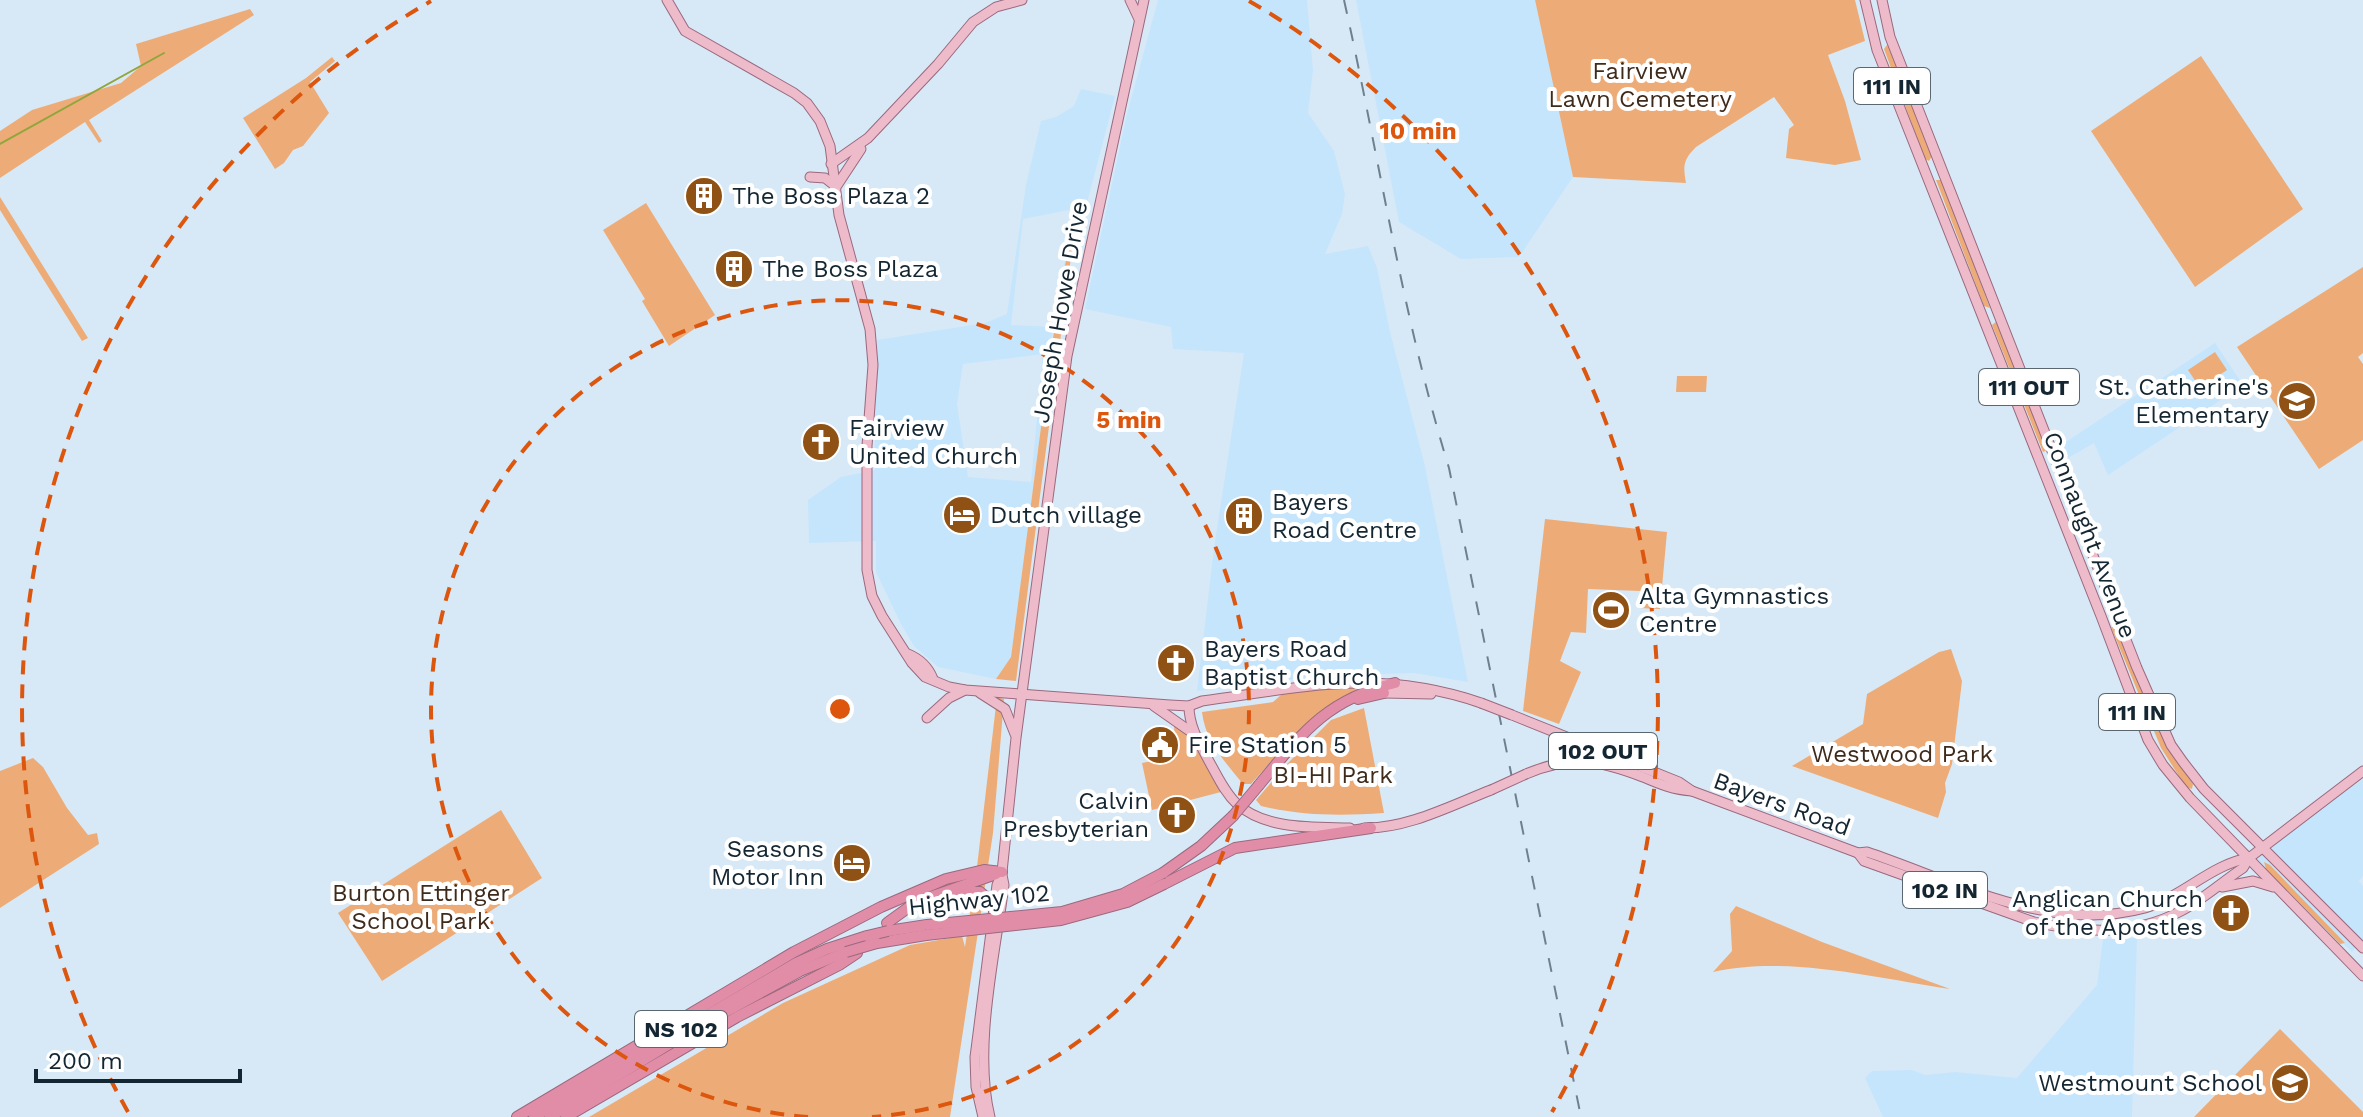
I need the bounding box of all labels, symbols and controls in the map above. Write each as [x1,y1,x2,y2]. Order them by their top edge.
park label: Fairview Lawn Cemetery [1548,57,1732,113]
road number: 111 IN [1854,68,1930,104]
text: 10 min [1379,117,1457,145]
building icon: The Boss Plaza 2 [683,175,725,217]
place label: The Boss Plaza 2 [732,182,930,210]
street label: Joseph Howe Drive [1027,199,1093,425]
building icon: The Boss Plaza [713,248,755,290]
place label: The Boss Plaza [762,255,938,283]
road number: 111 OUT [1979,369,2079,405]
place label: St. Catherine's Elementary [2098,373,2270,429]
school or university icon: St. Catherine's Elementary [2276,380,2318,422]
text: 5 min [1096,406,1162,434]
place label: Fairview United Church [849,414,1018,470]
church icon: Fairview United Church [800,421,842,463]
street label: Connaught Avenue [2038,428,2142,642]
place label: Bayers Road Centre [1272,488,1417,544]
hotel icon: Dutch village [941,494,983,536]
building icon: Bayers Road Centre [1223,495,1265,537]
place label: Dutch village [990,501,1142,529]
place label: Alta Gymnastics Centre [1639,582,1829,638]
sports icon: Alta Gymnastics Centre [1590,589,1632,631]
place label: Bayers Road Baptist Church [1204,635,1379,691]
church icon: Bayers Road Baptist Church [1155,642,1197,684]
road number: 111 IN [2099,694,2175,730]
centre of rings [826,695,854,723]
public building icon: Fire Station 5 [1139,724,1181,766]
place label: Fire Station 5 [1188,731,1347,759]
road number: 102 OUT [1549,733,1657,769]
park label: Westwood Park [1811,740,1993,768]
park label: BI-HI Park [1273,761,1393,789]
street label: Bayers Road [1710,766,1854,842]
place label: Calvin Presbyterian [1003,787,1149,843]
church icon: Calvin Presbyterian [1156,794,1198,836]
place label: Seasons Motor Inn [711,835,824,891]
hotel icon: Seasons Motor Inn [831,842,873,884]
road number: 102 IN [1903,872,1987,908]
park label: Burton Ettinger School Park [332,879,510,935]
street label: Highway 102 [907,879,1051,921]
place label: Anglican Church of the Apostles [2012,885,2203,941]
church icon: Anglican Church of the Apostles [2210,892,2252,934]
road number: NS 102 [635,1011,727,1047]
scale bar [36,1033,240,1083]
text: 200 m [48,1047,123,1075]
school or university icon: Westmount School [2269,1062,2311,1104]
place label: Westmount School [2038,1069,2263,1097]

